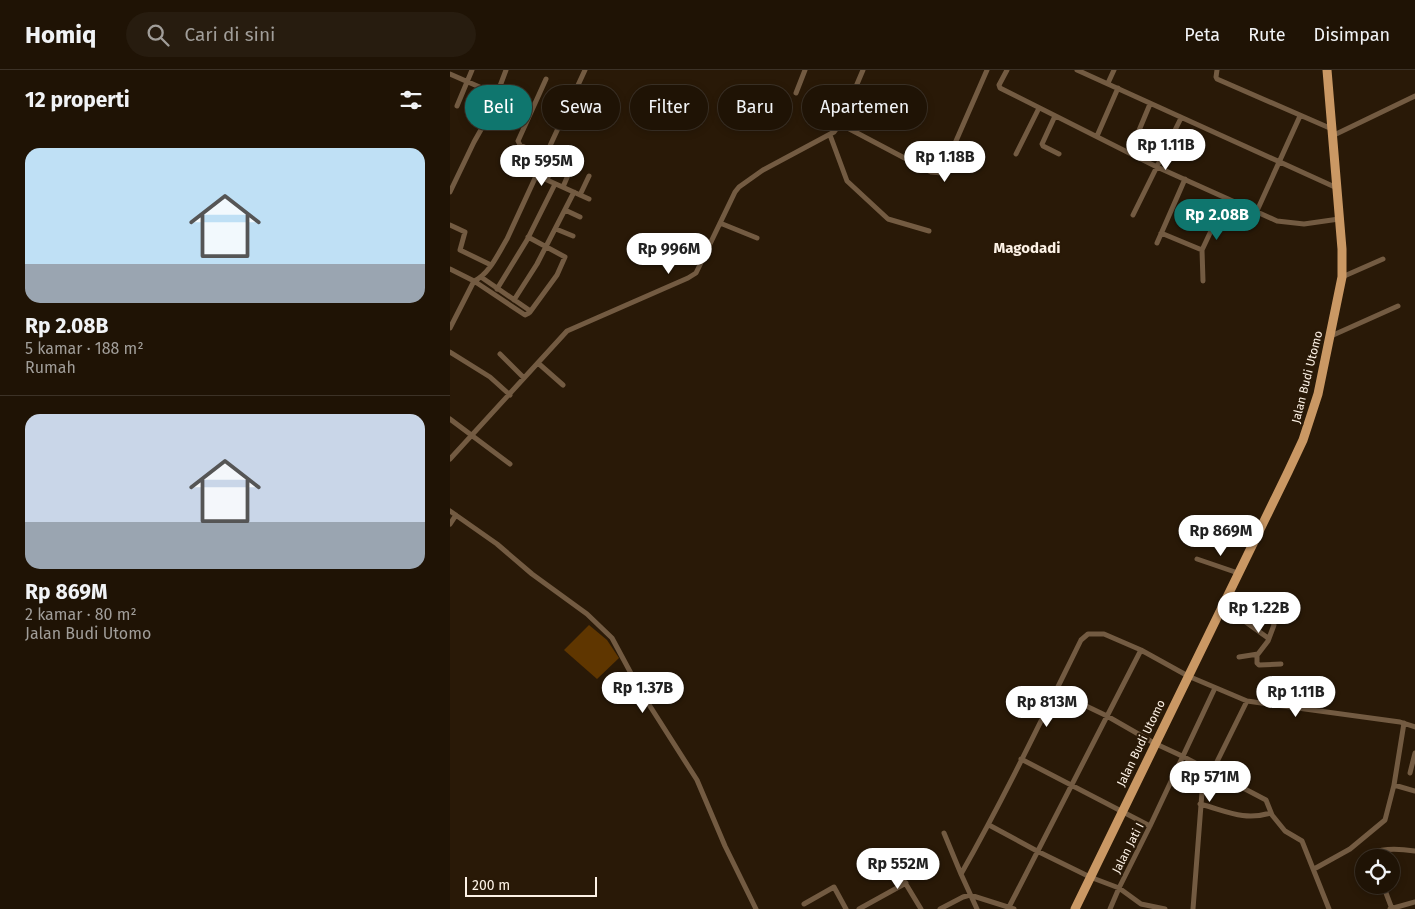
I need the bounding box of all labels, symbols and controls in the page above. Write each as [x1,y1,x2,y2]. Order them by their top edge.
search box [126,12,476,57]
text: Homiq [25,21,96,49]
icon: search [144,21,172,49]
text: Cari di sini [184,23,275,46]
text: Peta [1184,24,1220,46]
text: Rute [1248,24,1286,46]
text: Disimpan [1314,24,1390,46]
chip: Beli [465,85,532,130]
chip: Sewa [542,85,620,130]
chip: Filter [630,85,708,130]
chip: Baru [718,85,792,130]
chip: Apartemen [802,85,927,130]
icon: filters [397,86,425,114]
text: 12 properti [25,87,130,113]
pin: Rp 1.11B [1114,128,1218,171]
text: Rp 1.11B [1137,135,1195,154]
pin: Rp 1.18B [893,140,997,183]
pin: Rp 595M [496,144,588,187]
text: Rp 1.18B [915,147,975,166]
text: Rp 595M [511,151,573,170]
icon: home [180,181,270,271]
pin: Rp 2.08B [1165,198,1269,241]
text: Rp 2.08B [1185,205,1249,224]
pin: Rp 996M [623,232,715,275]
text: Rp 996M [638,239,700,258]
district label: Magodadi [993,239,1061,257]
text: Rp 2.08B [25,313,109,339]
street label: Jalan Budi Utomo [1289,329,1325,425]
text: 5 kamar · 188 m² [25,339,144,358]
text: Rumah [25,358,76,377]
icon: home [180,446,270,536]
pin: Rp 869M [1175,514,1267,557]
text: Rp 869M [1190,521,1252,540]
text: Rp 869M [25,579,107,605]
pin: Rp 1.22B [1207,592,1311,634]
text: Rp 1.22B [1229,598,1289,617]
text: 2 kamar · 80 m² [25,605,137,624]
text: Jalan Budi Utomo [25,624,151,643]
pin: Rp 1.37B [591,672,695,714]
pin: Rp 1.11B [1244,676,1348,718]
text: Rp 1.37B [613,678,673,697]
text: Rp 1.11B [1267,682,1325,701]
pin: Rp 813M [1001,686,1093,728]
text: Rp 813M [1017,692,1077,711]
street label: Jalan Budi Utomo [1114,697,1168,789]
pin: Rp 571M [1164,760,1256,803]
text: Rp 571M [1181,767,1239,786]
street label: Jalan Jati I [1109,820,1147,876]
pin: Rp 552M [852,848,944,890]
map controls [1355,849,1400,894]
button: locate [1355,849,1400,894]
text: Rp 552M [868,854,928,873]
scale bar [465,874,598,897]
text: 200 m [472,877,510,894]

